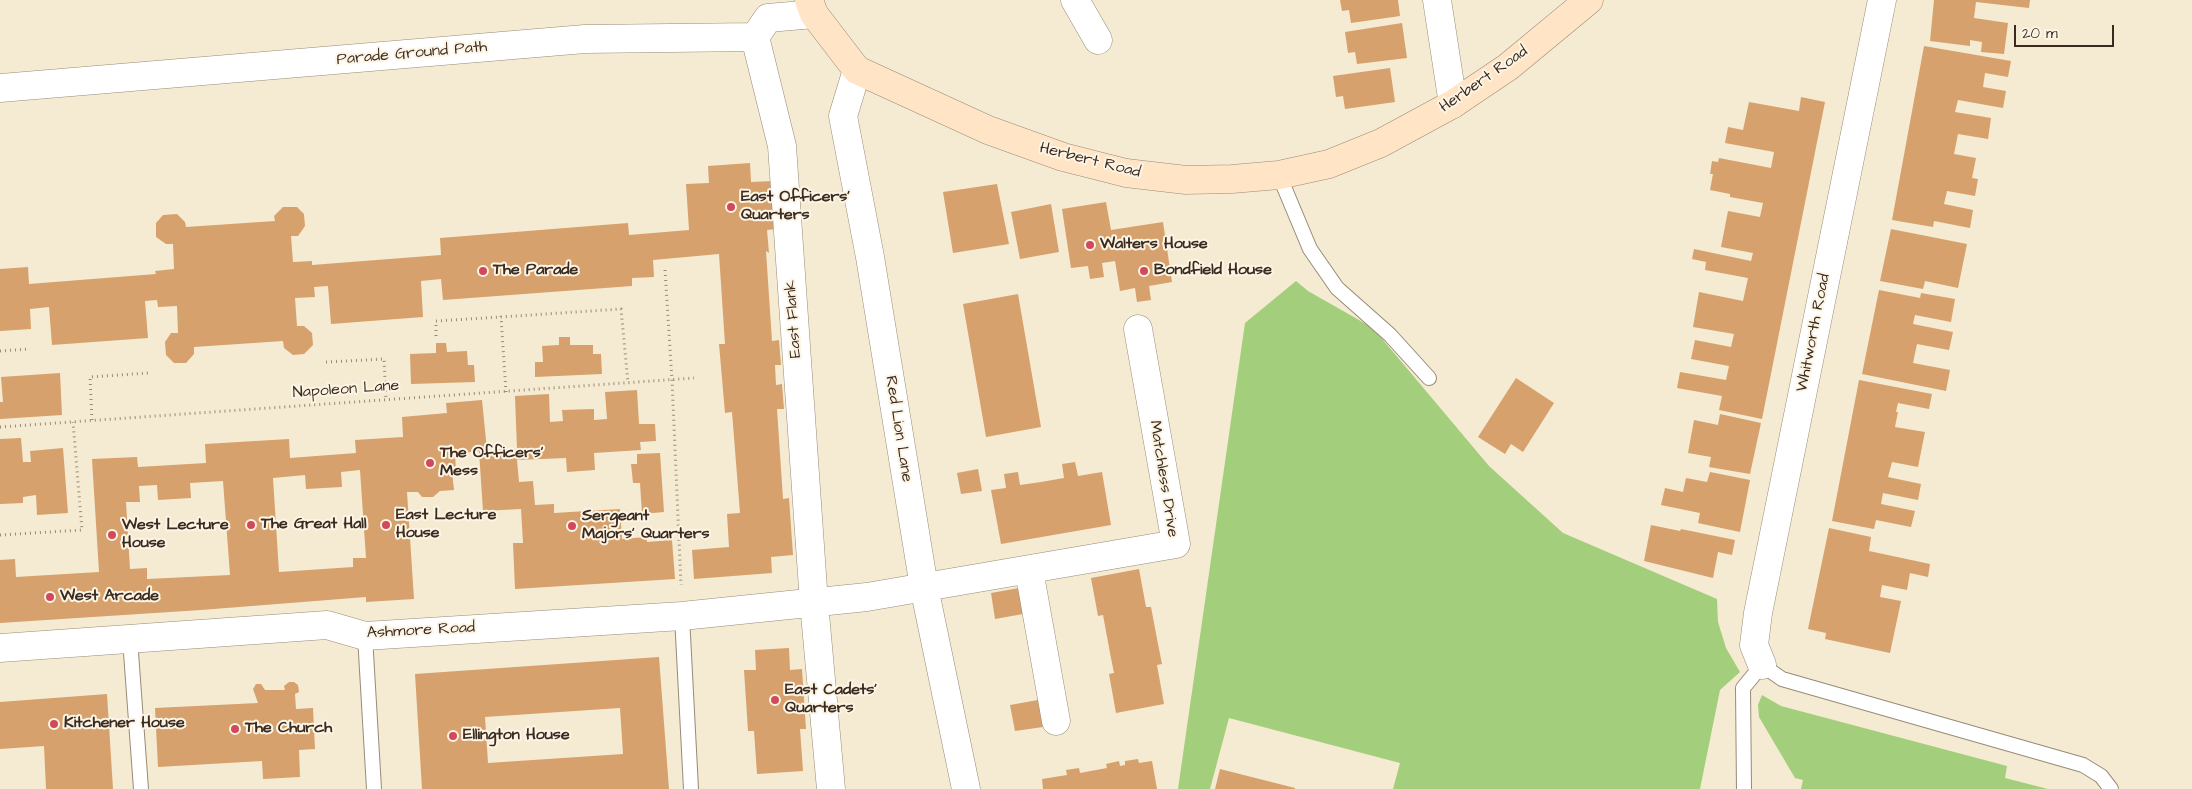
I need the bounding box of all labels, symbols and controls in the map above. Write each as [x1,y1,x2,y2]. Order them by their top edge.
scale bar [2017,15,2117,47]
text: 20 m [2022,23,2058,44]
street label: Parade Ground Path [336,38,488,70]
street label: Herbert Road [1436,43,1532,117]
street label: Herbert Road [1038,139,1142,183]
place label: East Officers' Quarters [741,188,850,226]
marker: East Officers' Quarters [725,201,737,213]
place label: Walters House [1100,235,1208,255]
marker: Walters House [1084,239,1096,251]
place label: The Parade [493,261,578,281]
place label: Bondfield House [1154,261,1272,281]
marker: The Parade [477,265,489,277]
marker: Bondfield House [1138,265,1150,277]
street label: Whitworth Road [1793,272,1835,394]
street label: East Flank [782,279,806,359]
street label: Red Lion Lane [880,374,916,484]
street label: Napoleon Lane [292,377,400,403]
street label: Matchless Drive [1144,419,1182,539]
place label: The Officers' Mess [440,444,543,482]
marker: The Officers' Mess [424,457,436,469]
place label: East Lecture House [396,506,496,544]
place label: Sergeant Majors' Quarters [582,507,710,545]
place label: The Great Hall [261,515,366,535]
place label: West Lecture House [122,516,229,554]
marker: The Great Hall [245,519,257,531]
marker: East Lecture House [380,519,392,531]
marker: Sergeant Majors' Quarters [566,520,578,532]
marker: West Lecture House [106,529,118,541]
place label: West Arcade [60,587,159,607]
marker: West Arcade [44,591,56,603]
street label: Ashmore Road [366,619,476,643]
place label: East Cadets' Quarters [785,681,877,719]
marker: East Cadets' Quarters [769,694,781,706]
place label: Kitchener House [64,714,185,734]
marker: Kitchener House [48,718,60,730]
place label: The Church [245,719,332,739]
marker: The Church [229,723,241,735]
place label: Ellington House [463,726,570,746]
marker: Ellington House [447,730,459,742]

